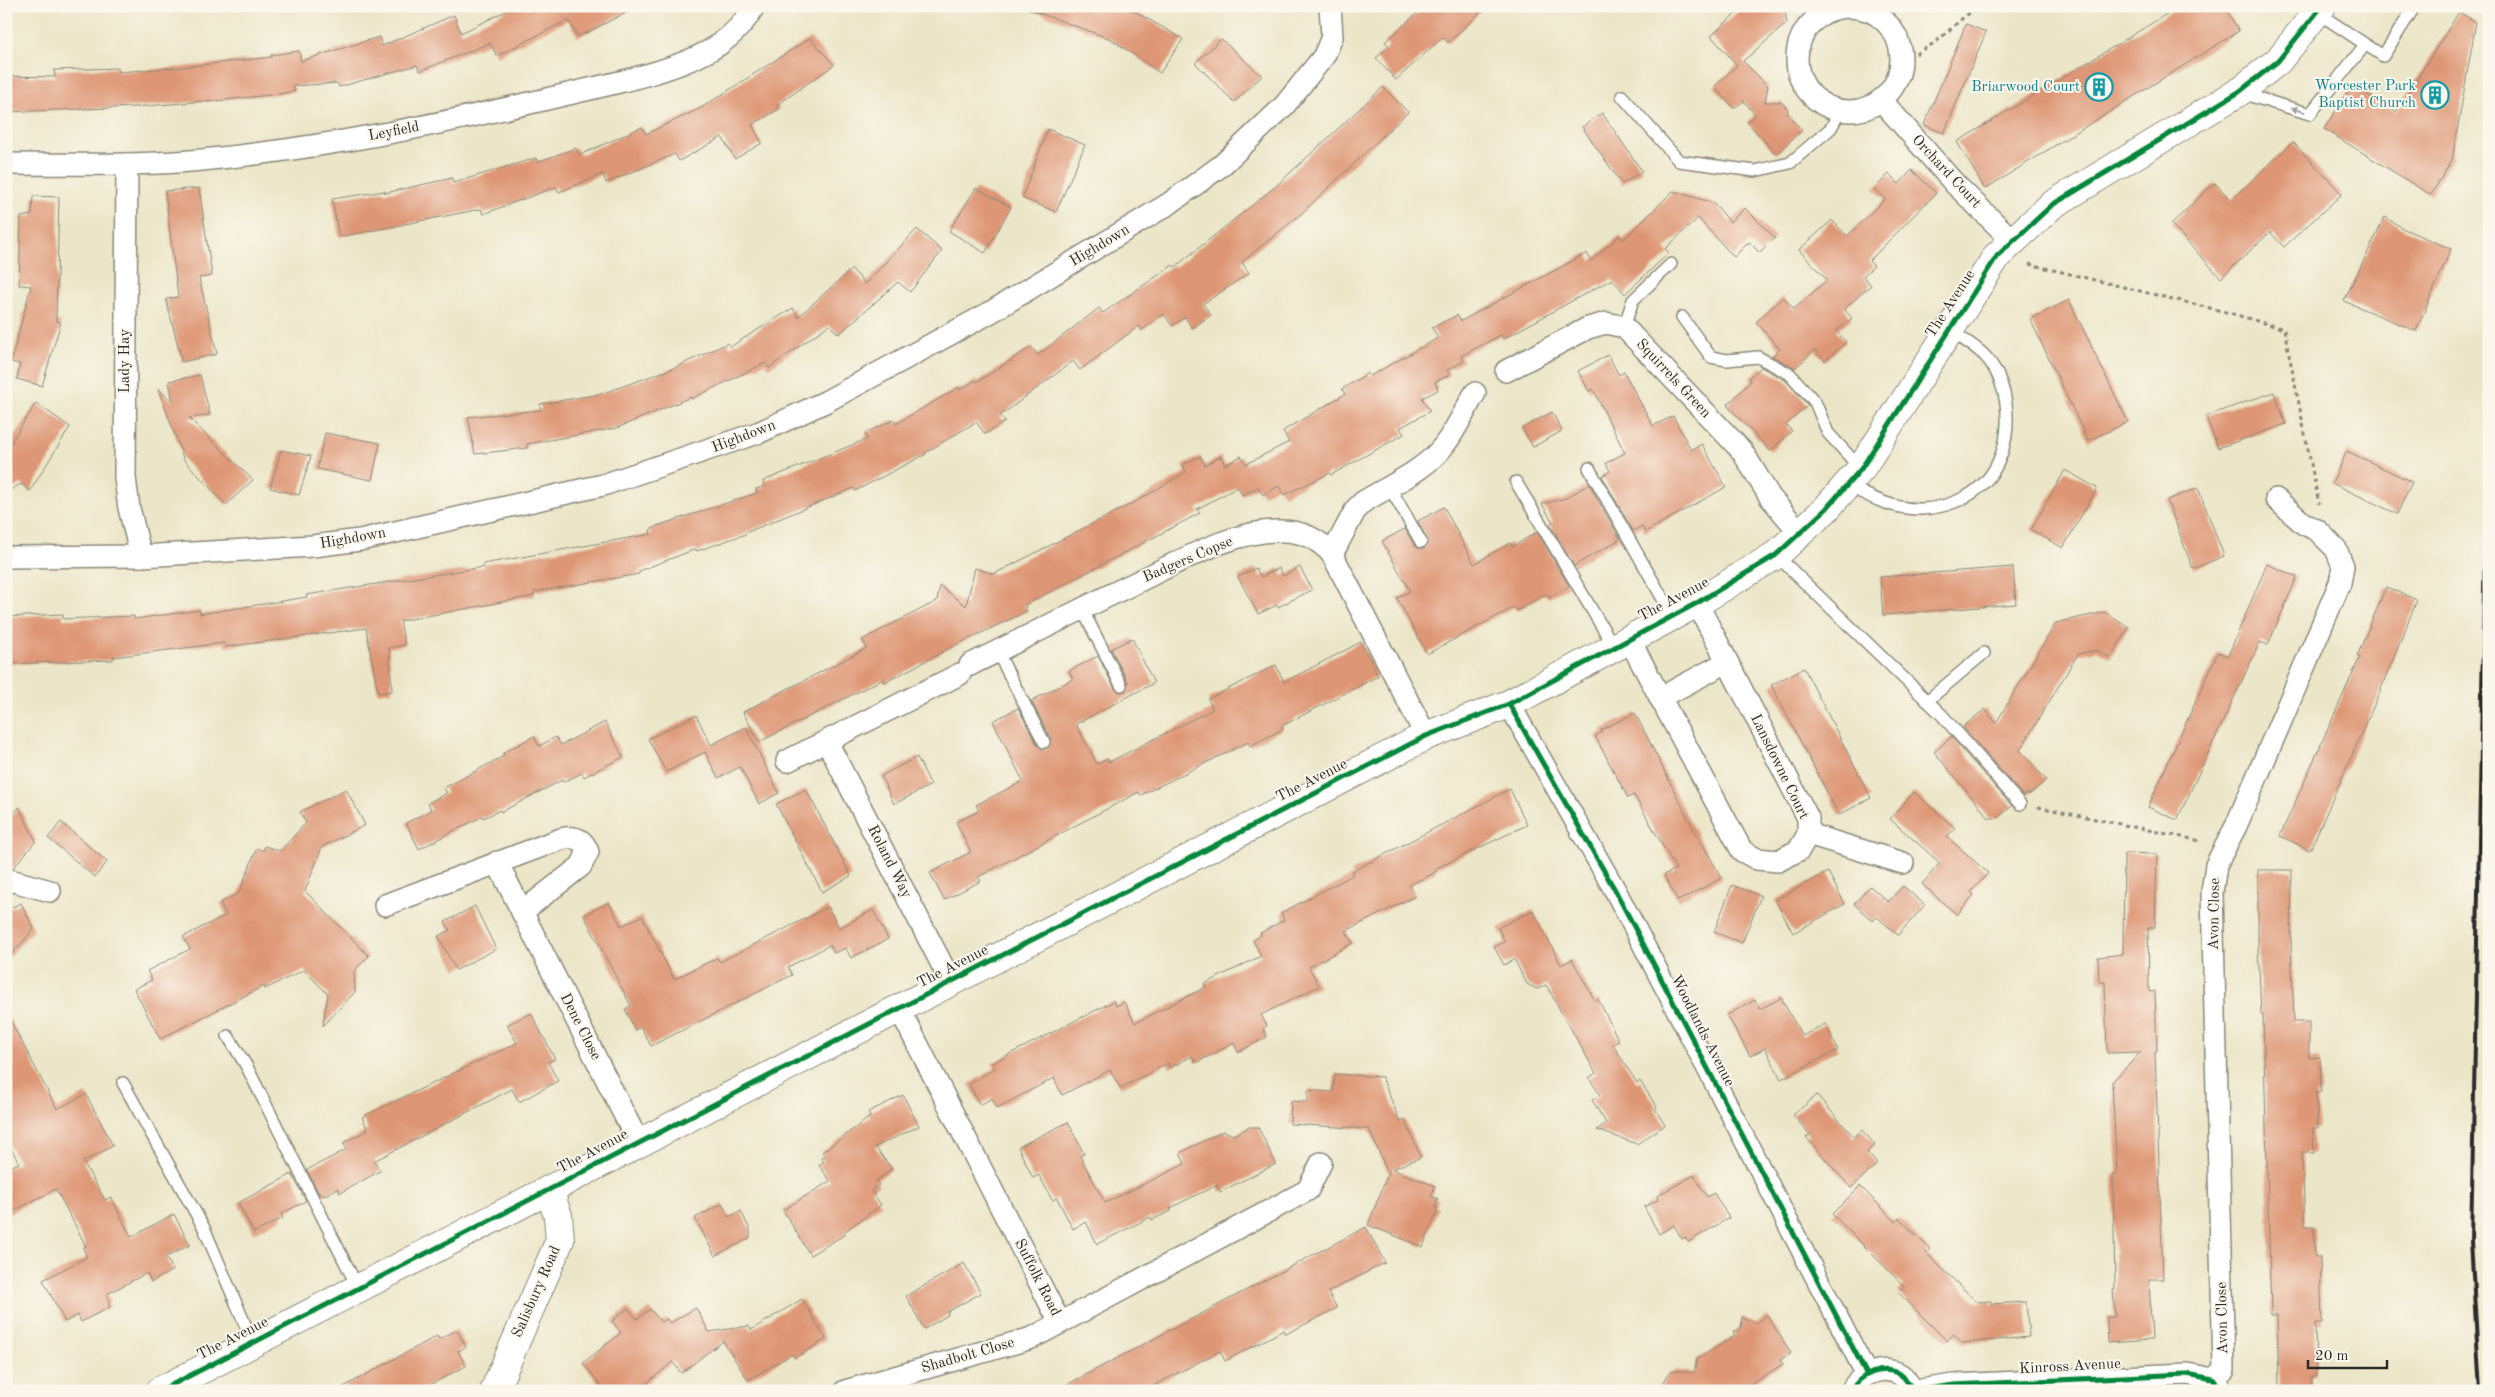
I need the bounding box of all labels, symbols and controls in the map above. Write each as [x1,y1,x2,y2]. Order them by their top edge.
building icon: Briarwood Court [2084,72,2114,102]
place label: Worcester Park Baptist Church [2314,79,2416,111]
place label: Briarwood Court [1971,80,2080,95]
building icon: Worcester Park Baptist Church [2420,80,2450,110]
one-way arrow [2290,105,2305,113]
street label: Leyfield [367,120,421,144]
street label: Orchard Court [1909,133,1983,211]
street label: Highdown [1067,222,1133,270]
street label: The Avenue [1924,267,1978,341]
street label: Lady Hay [118,329,133,393]
street label: Squirrels Green [1633,337,1713,421]
street label: Highdown [710,418,778,456]
street label: Highdown [319,526,387,552]
street label: Badgers Copse [1141,534,1235,586]
street label: The Avenue [1636,575,1712,625]
street label: Lansdowne Court [1747,712,1811,822]
street label: The Avenue [1274,757,1350,805]
street label: Roland Way [864,823,914,901]
street label: Avon Close [2207,878,2223,950]
street label: The Avenue [915,943,991,991]
street label: Woodlands Avenue [1667,973,1737,1089]
street label: Dene Close [557,991,603,1063]
street label: The Avenue [555,1127,631,1177]
street label: Suffolk Road [1011,1237,1063,1319]
street label: Salisbury Road [510,1244,564,1340]
street label: Avon Close [2215,1282,2231,1354]
street label: The Avenue [195,1315,271,1363]
street label: Shadbolt Close [920,1335,1016,1376]
scale bar [2308,1337,2386,1369]
text: 20 m [2315,1349,2349,1364]
street label: Kinross Avenue [2019,1357,2121,1377]

